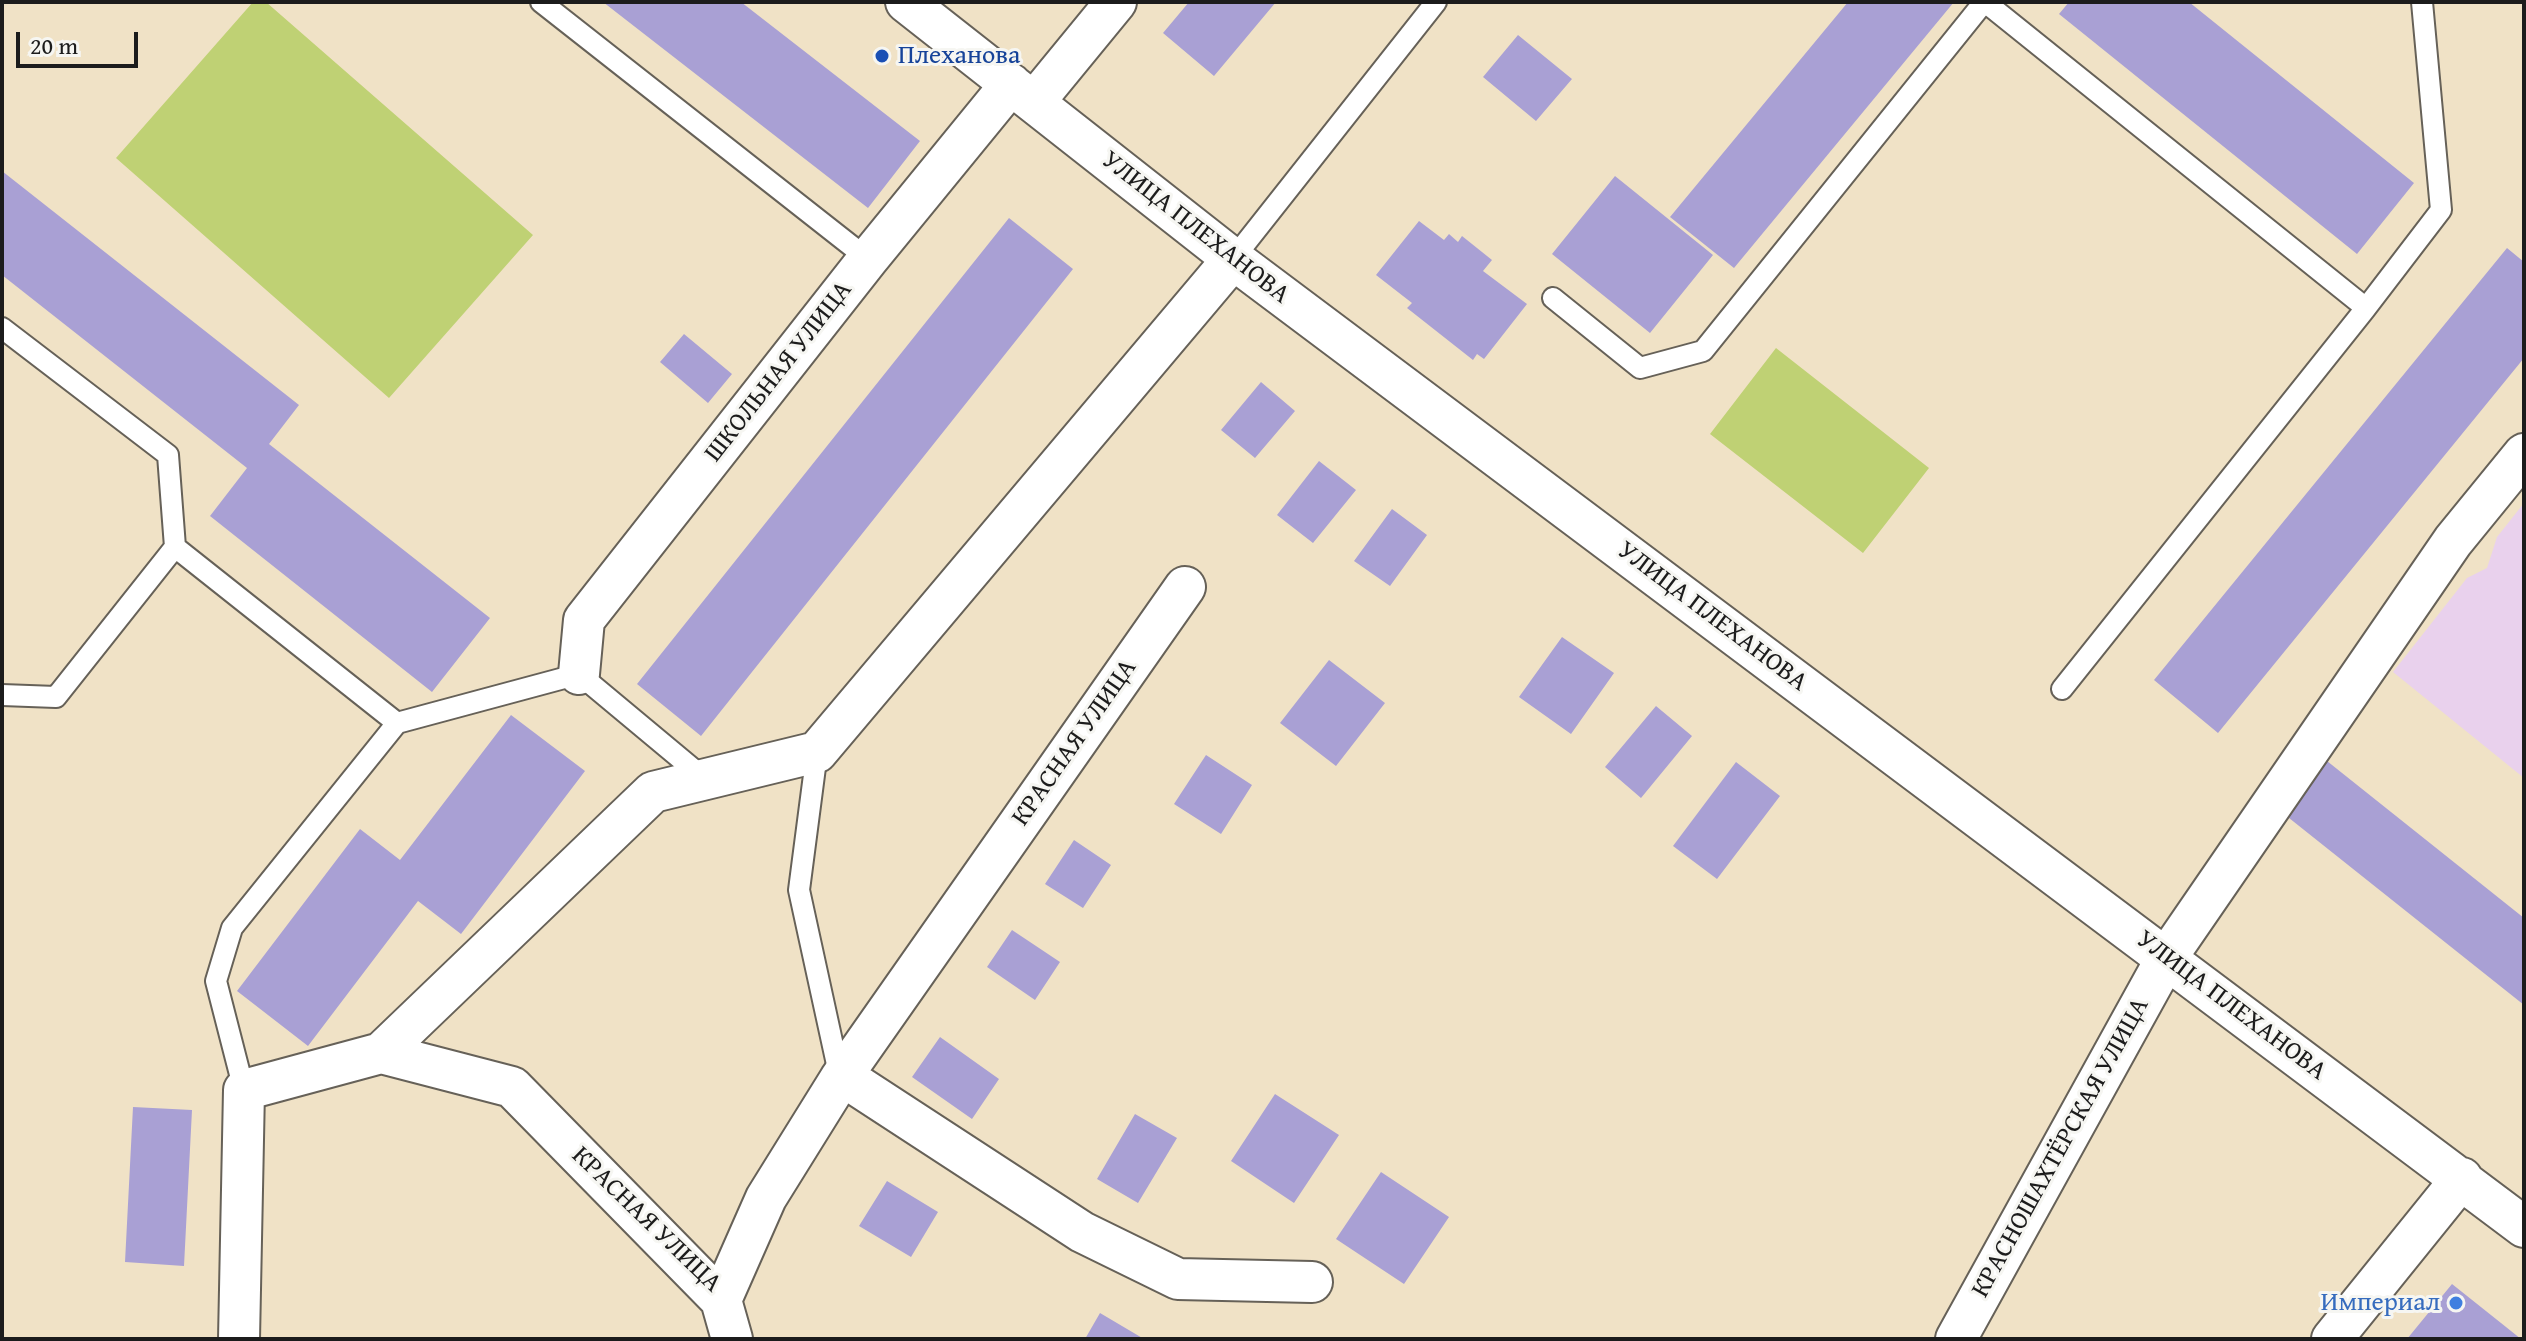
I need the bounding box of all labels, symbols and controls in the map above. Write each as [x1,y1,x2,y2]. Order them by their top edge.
scale bar [20,16,142,66]
text: 20 m [30,28,78,63]
place label: Плеханова [898,40,1020,72]
marker: Плеханова [873,47,891,65]
street label: УЛИЦА ПЛЕХАНОВА [1095,145,1295,311]
street label: ШКОЛЬНАЯ УЛИЦА [699,275,859,469]
street label: УЛИЦА ПЛЕХАНОВА [1611,535,1813,699]
street label: КРАСНАЯ УЛИЦА [1006,654,1144,832]
street label: УЛИЦА ПЛЕХАНОВА [2130,924,2332,1088]
street label: КРАСНОШАХТЁРСКАЯ УЛИЦА [1966,993,2156,1303]
street label: КРАСНАЯ УЛИЦА [565,1141,727,1299]
place label: Империал [2321,1287,2440,1319]
marker: Империал [2447,1294,2465,1312]

